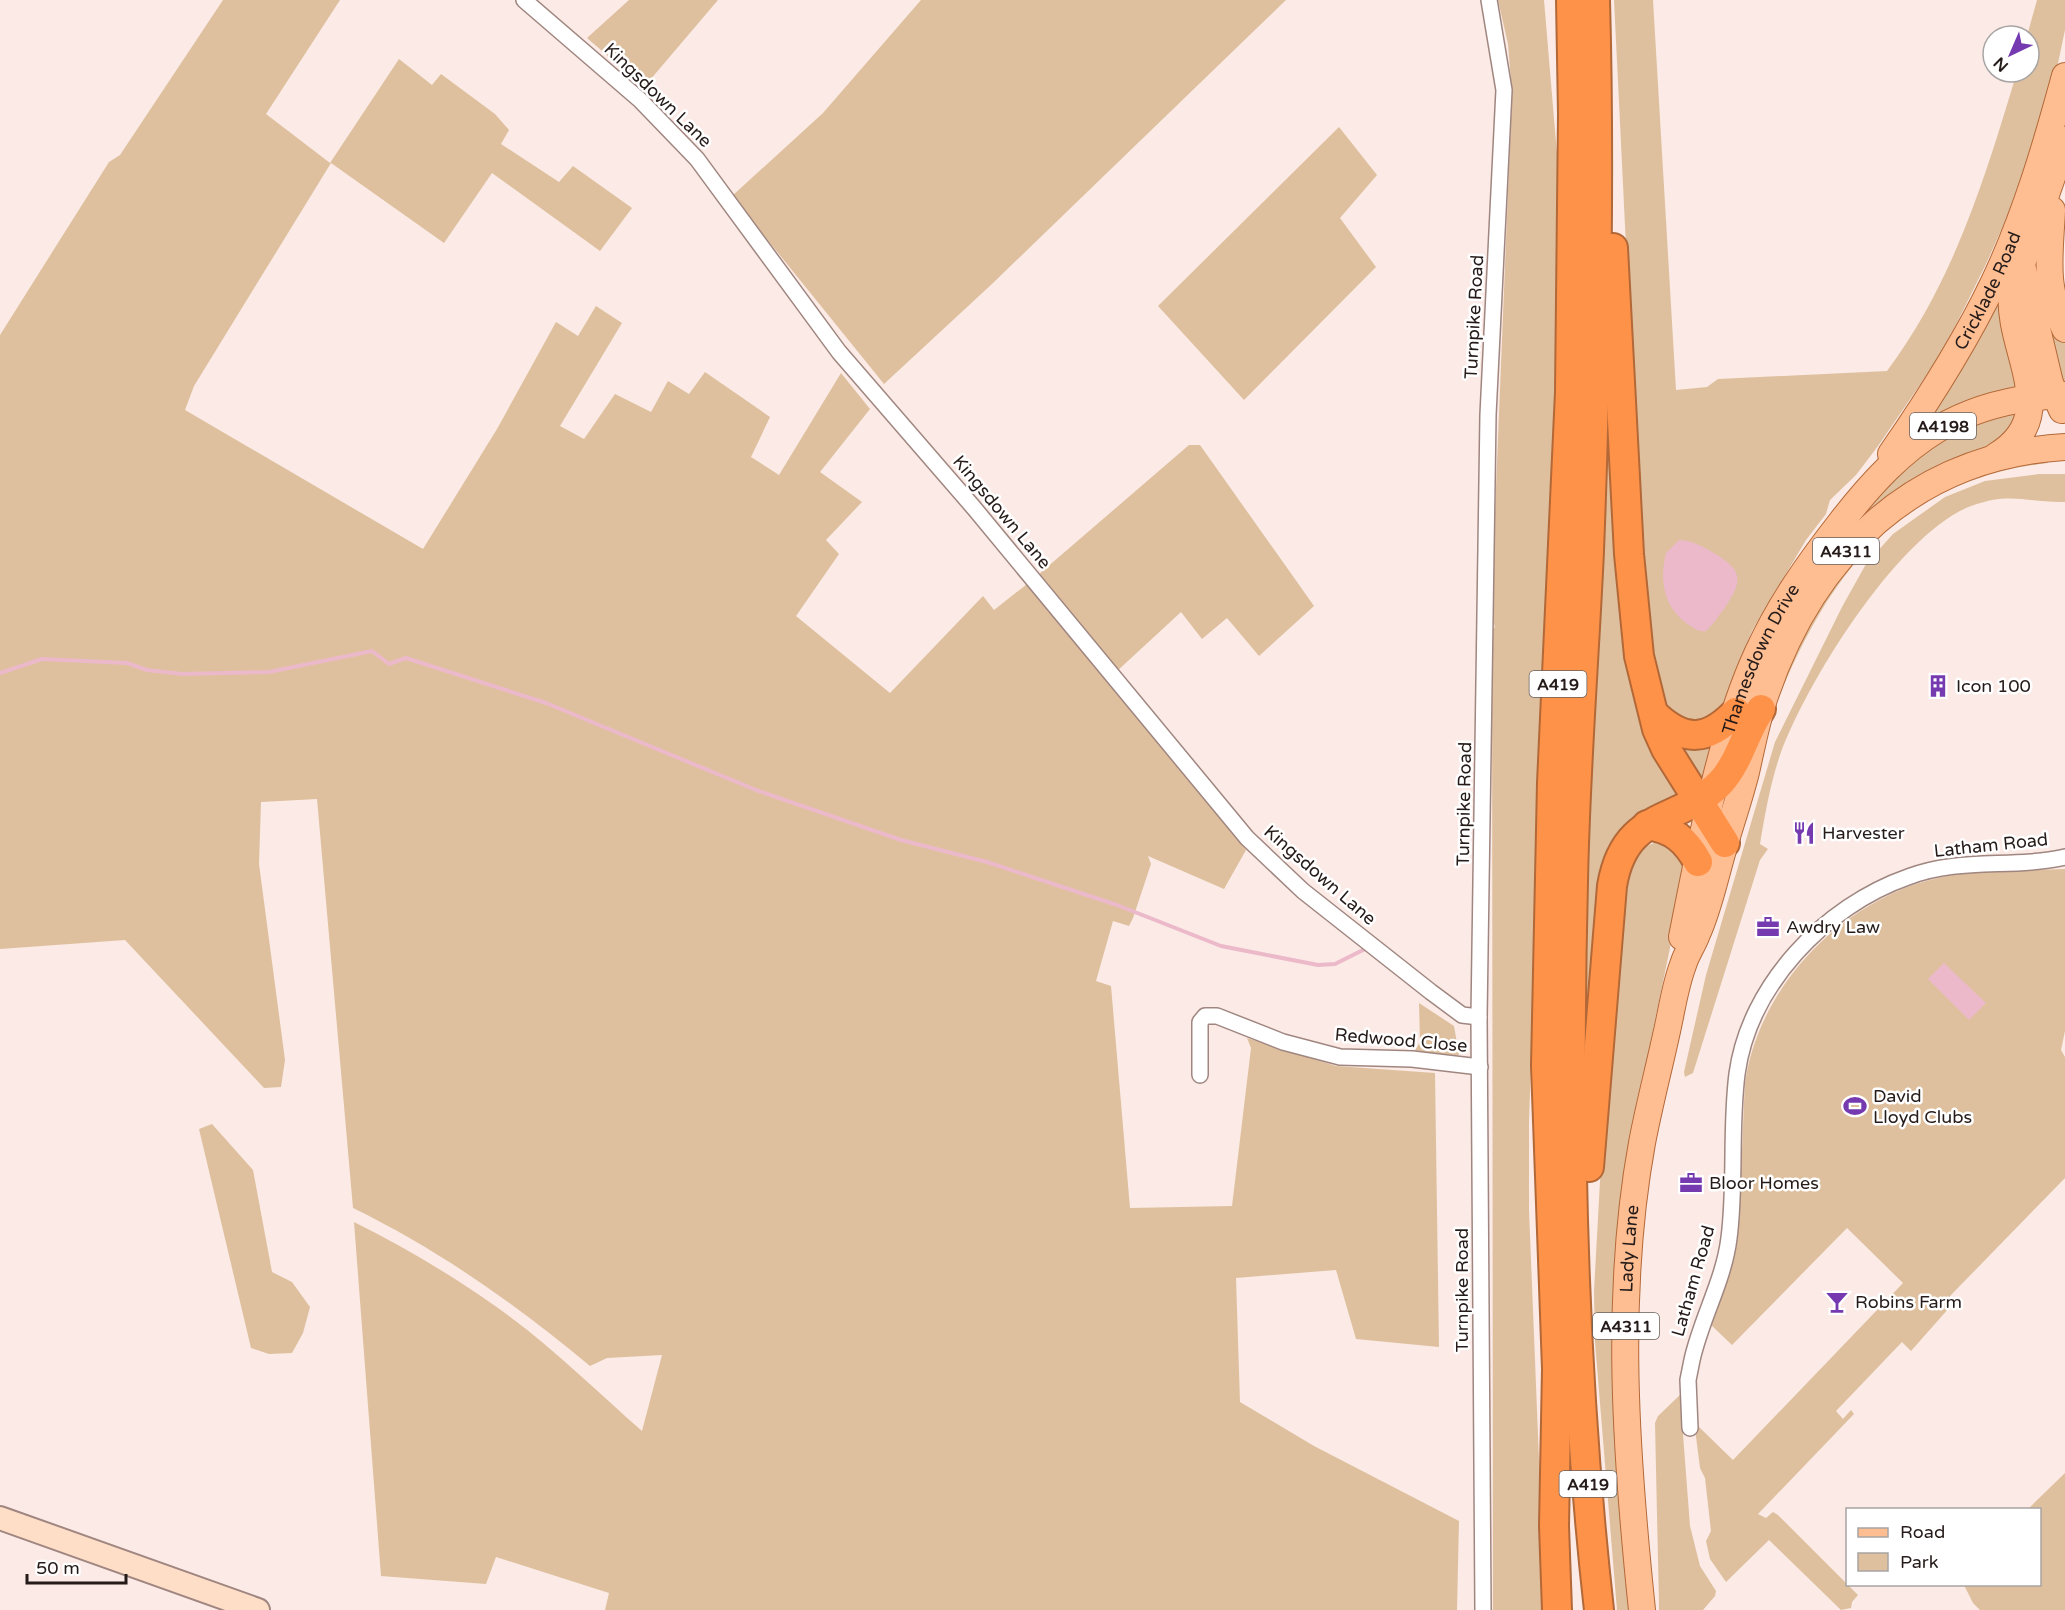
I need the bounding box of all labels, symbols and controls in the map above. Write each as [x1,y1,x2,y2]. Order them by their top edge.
north arrow [1981,24,2041,84]
street label: Kingsdown Lane [600,38,716,152]
text: N [1990,52,2013,76]
street label: Cricklade Road [1949,228,2026,354]
street label: Turnpike Road [1460,254,1488,380]
road number: A4198 [1910,413,1976,439]
street label: Kingsdown Lane [948,451,1056,573]
road number: A4311 [1813,538,1879,564]
street label: Thamesdown Drive [1717,579,1804,737]
road number: A419 [1530,671,1586,697]
building icon: Icon 100 [1925,673,1951,699]
place label: Icon 100 [1956,675,2031,697]
street label: Turnpike Road [1452,742,1476,866]
street label: Kingsdown Lane [1259,820,1381,930]
restaurant icon: Harvester [1791,820,1817,846]
place label: Harvester [1822,822,1905,844]
street label: Latham Road [1933,828,2049,862]
office icon: Awdry Law [1755,914,1781,940]
place label: Awdry Law [1786,916,1880,938]
street label: Redwood Close [1334,1023,1468,1057]
place label: David Lloyd Clubs [1873,1085,1972,1128]
sports icon: David Lloyd Clubs [1842,1093,1868,1119]
office icon: Bloor Homes [1678,1170,1704,1196]
place label: Bloor Homes [1709,1172,1819,1194]
street label: Lady Lane [1615,1204,1644,1293]
street label: Latham Road [1667,1223,1719,1339]
street label: Turnpike Road [1451,1228,1473,1352]
bar icon: Robins Farm [1824,1289,1850,1315]
place label: Robins Farm [1855,1291,1962,1313]
road number: A4311 [1593,1313,1659,1339]
road number: A419 [1560,1471,1616,1497]
legend [1846,1508,2041,1586]
text: Road [1900,1521,1945,1543]
scale bar [27,1547,126,1585]
text: Park [1900,1551,1939,1573]
text: 50 m [36,1557,80,1579]

